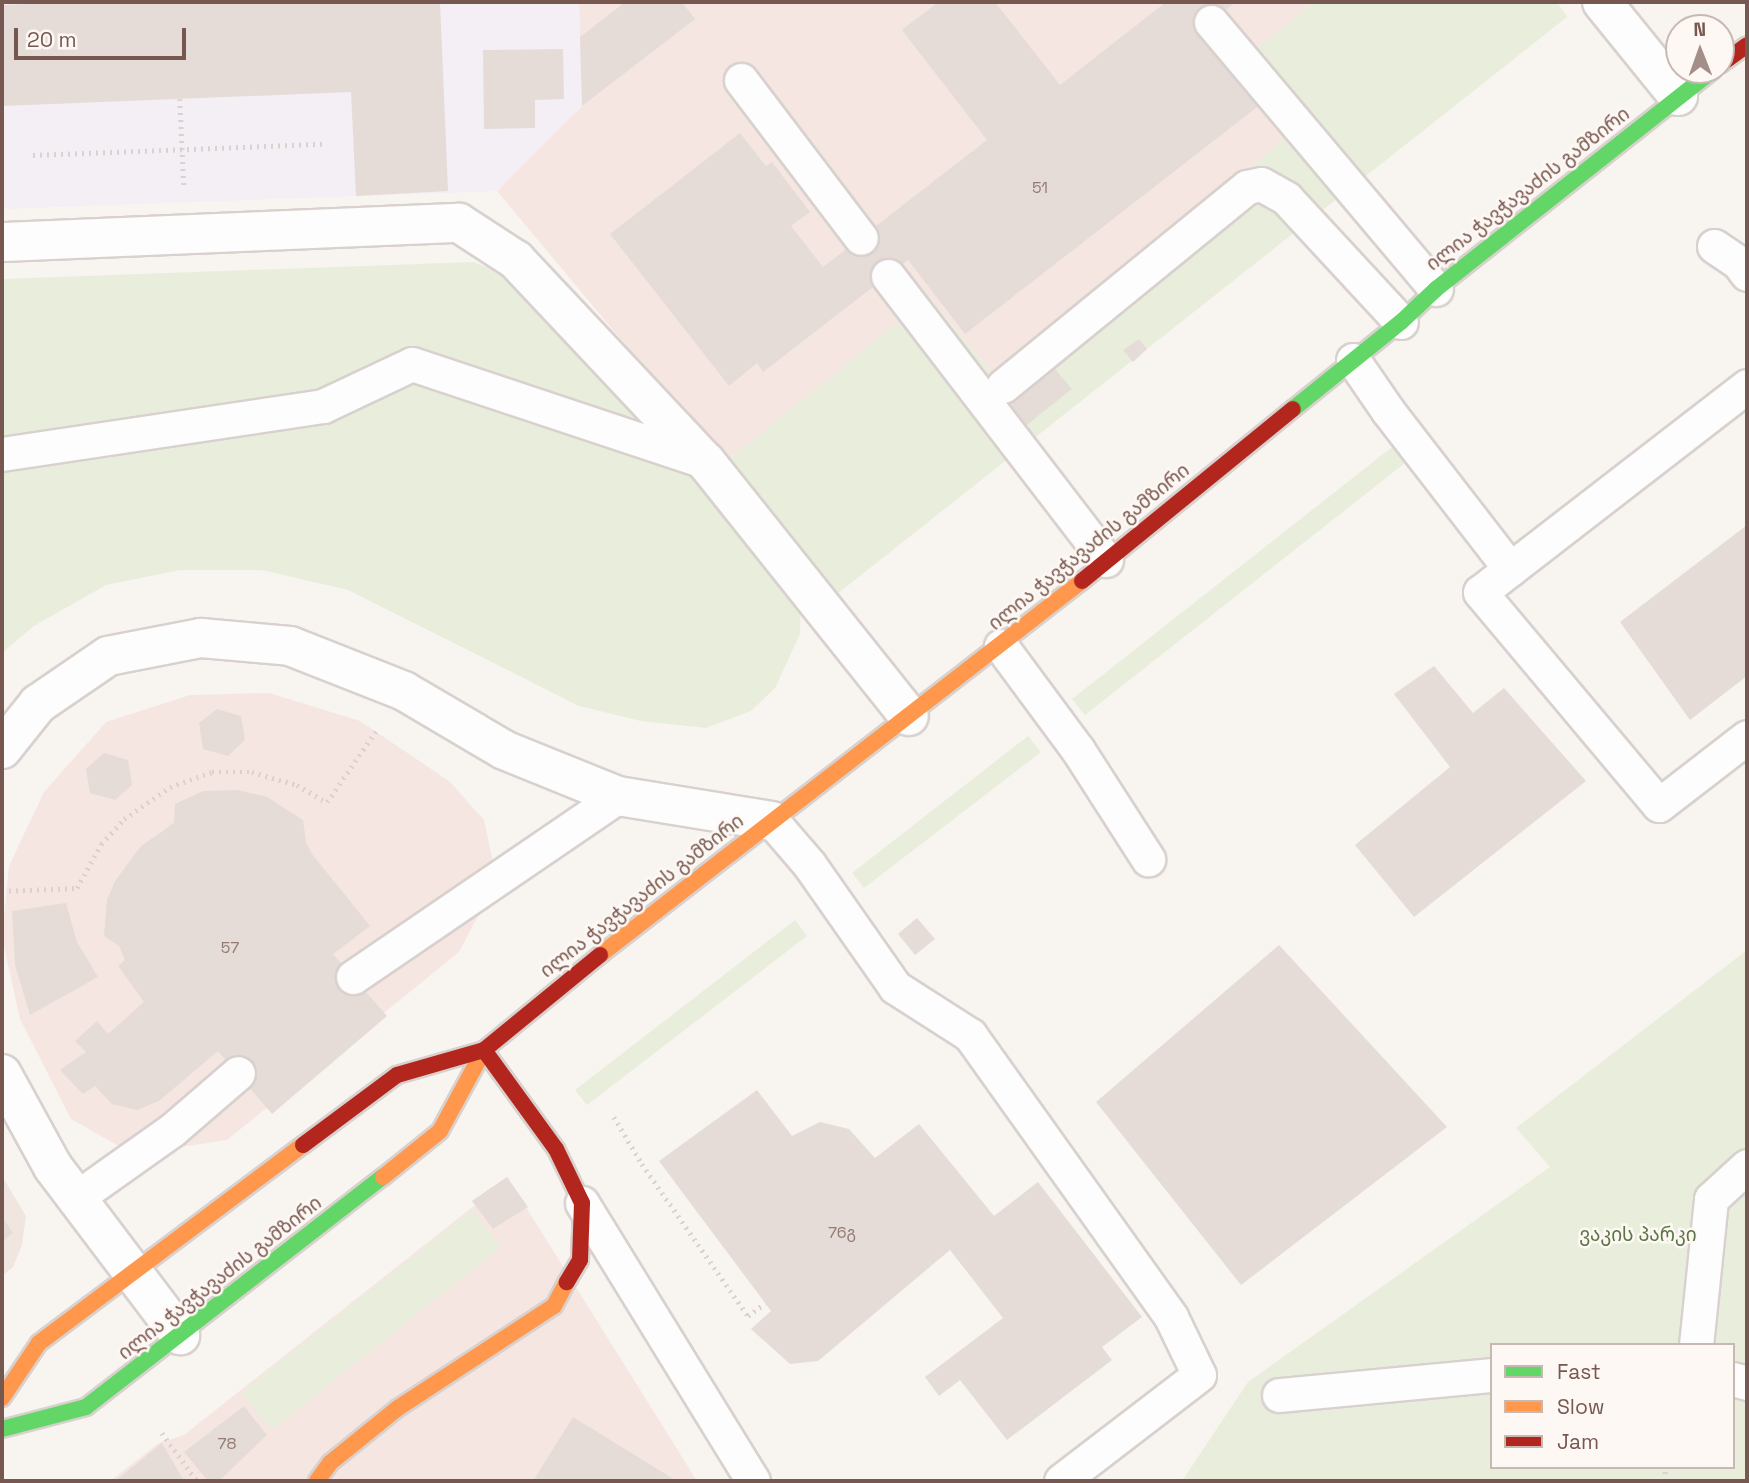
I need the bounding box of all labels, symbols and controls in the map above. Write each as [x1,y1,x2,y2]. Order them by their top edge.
scale bar [18,14,189,58]
north arrow [1665,14,1735,84]
text: N [1693,17,1706,42]
text: 20 m [27,26,77,53]
street label: ილია ჭავჭავაძის გამზირი [1422,102,1634,276]
house number: 51 [1032,178,1048,198]
street label: ილია ჭავჭავაძის გამზირი [984,459,1194,635]
street label: ილია ჭავჭავაძის გამზირი [536,809,748,983]
house number: 57 [221,938,239,958]
street label: ილია ჭავჭავაძის გამზირი [114,1191,326,1365]
house number: 76გ [828,1223,856,1243]
park label: ვაკის პარკი [1579,1224,1697,1246]
legend [1490,1343,1735,1469]
text: Fast [1557,1358,1601,1385]
text: Slow [1557,1393,1605,1420]
text: Jam [1557,1428,1599,1455]
house number: 78 [218,1434,236,1454]

